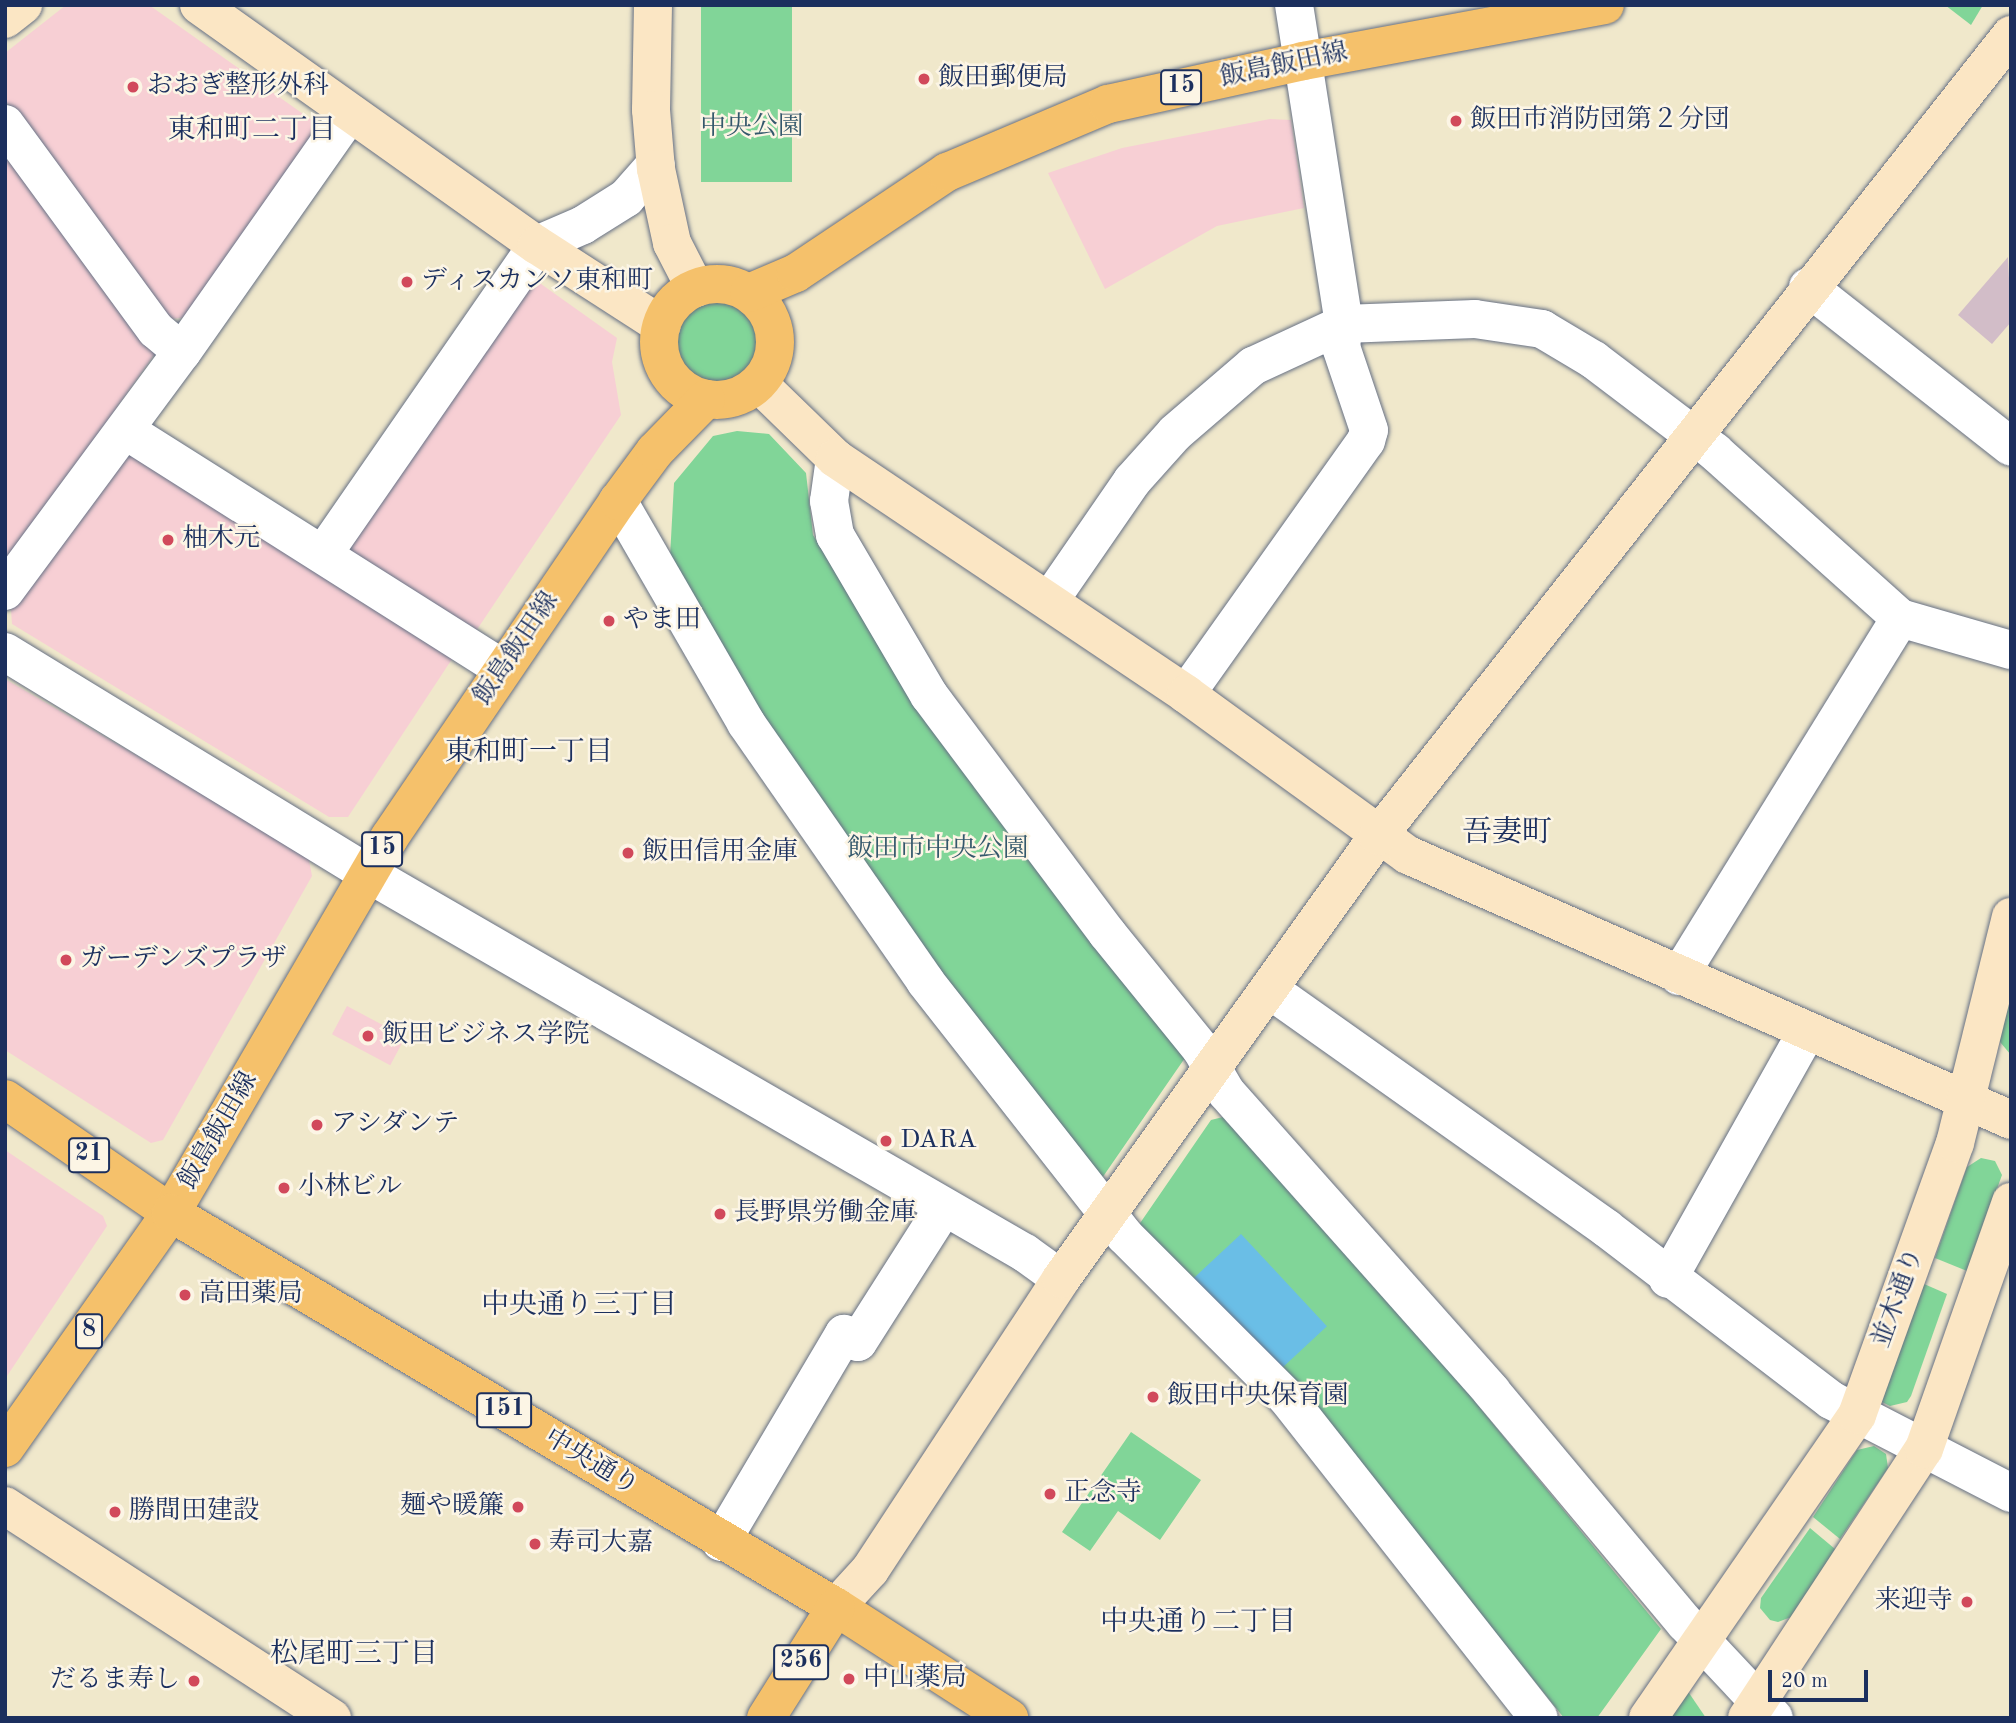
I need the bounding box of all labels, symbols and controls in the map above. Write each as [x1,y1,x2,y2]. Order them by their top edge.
street label: 飯島飯田線 [1217,37,1351,95]
place label: 飯田郵便局 [938,63,1068,95]
road number: 15 [1160,66,1202,108]
place label: おおぎ整形外科 [147,71,329,103]
marker: 飯田郵便局 [916,71,932,87]
marker: おおぎ整形外科 [125,79,141,95]
place label: 飯田市消防団第２分団 [1470,105,1730,137]
park label: 中央公園 [700,112,804,144]
marker: 飯田市消防団第２分団 [1448,113,1464,129]
district label: 東和町二丁目 [168,114,336,148]
place label: ディスカンソ東和町 [421,266,655,298]
marker: ディスカンソ東和町 [399,274,415,290]
place label: 柚木元 [182,524,260,556]
marker: 柚木元 [160,532,176,548]
street label: 飯島飯田線 [468,586,566,712]
place label: やま田 [623,605,701,637]
marker: やま田 [601,613,617,629]
district label: 東和町一丁目 [445,736,613,770]
district label: 吾妻町 [1462,815,1552,851]
road number: 15 [361,828,403,870]
park label: 飯田市中央公園 [847,834,1029,866]
place label: 飯田信用金庫 [642,837,798,869]
marker: 飯田信用金庫 [620,845,636,861]
place label: ガーデンズプラザ [80,944,288,976]
marker: ガーデンズプラザ [58,952,74,968]
place label: 飯田ビジネス学院 [382,1020,590,1052]
marker: 飯田ビジネス学院 [360,1028,376,1044]
street label: 飯島飯田線 [173,1067,265,1195]
place label: アシダンテ [331,1109,461,1141]
marker: アシダンテ [309,1117,325,1133]
place label: DARA [900,1125,977,1157]
marker: DARA [878,1133,894,1149]
road number: 21 [68,1134,110,1176]
place label: 小林ビル [298,1172,402,1204]
marker: 小林ビル [276,1180,292,1196]
place label: 長野県労働金庫 [734,1198,916,1230]
marker: 長野県労働金庫 [712,1206,728,1222]
street label: 並木通り [1867,1244,1931,1352]
place label: 高田薬局 [199,1279,303,1311]
marker: 高田薬局 [177,1287,193,1303]
district label: 中央通り三丁目 [481,1289,677,1323]
road number: 8 [75,1310,103,1352]
place label: 飯田中央保育園 [1167,1381,1349,1413]
marker: 飯田中央保育園 [1145,1389,1161,1405]
road number: 151 [476,1390,532,1430]
street label: 中央通り [538,1423,644,1503]
place label: 正念寺 [1064,1478,1142,1510]
marker: 正念寺 [1042,1486,1058,1502]
place label: 麺や暖簾 [400,1491,504,1523]
place label: 勝間田建設 [129,1496,259,1528]
marker: 麺や暖簾 [510,1499,526,1515]
marker: 勝間田建設 [107,1504,123,1520]
place label: 寿司大嘉 [549,1528,653,1560]
marker: 寿司大嘉 [527,1536,543,1552]
place label: 来迎寺 [1875,1586,1953,1618]
marker: 来迎寺 [1959,1594,1975,1610]
district label: 中央通り二丁目 [1100,1606,1296,1640]
district label: 松尾町三丁目 [270,1638,438,1672]
road number: 256 [773,1642,829,1682]
scale bar [1771,1656,1871,1700]
place label: 中山薬局 [863,1663,967,1695]
place label: だるま寿し [50,1665,180,1697]
marker: 中山薬局 [841,1671,857,1687]
text: 20 m [1781,1671,1828,1692]
marker: だるま寿し [186,1673,202,1689]

